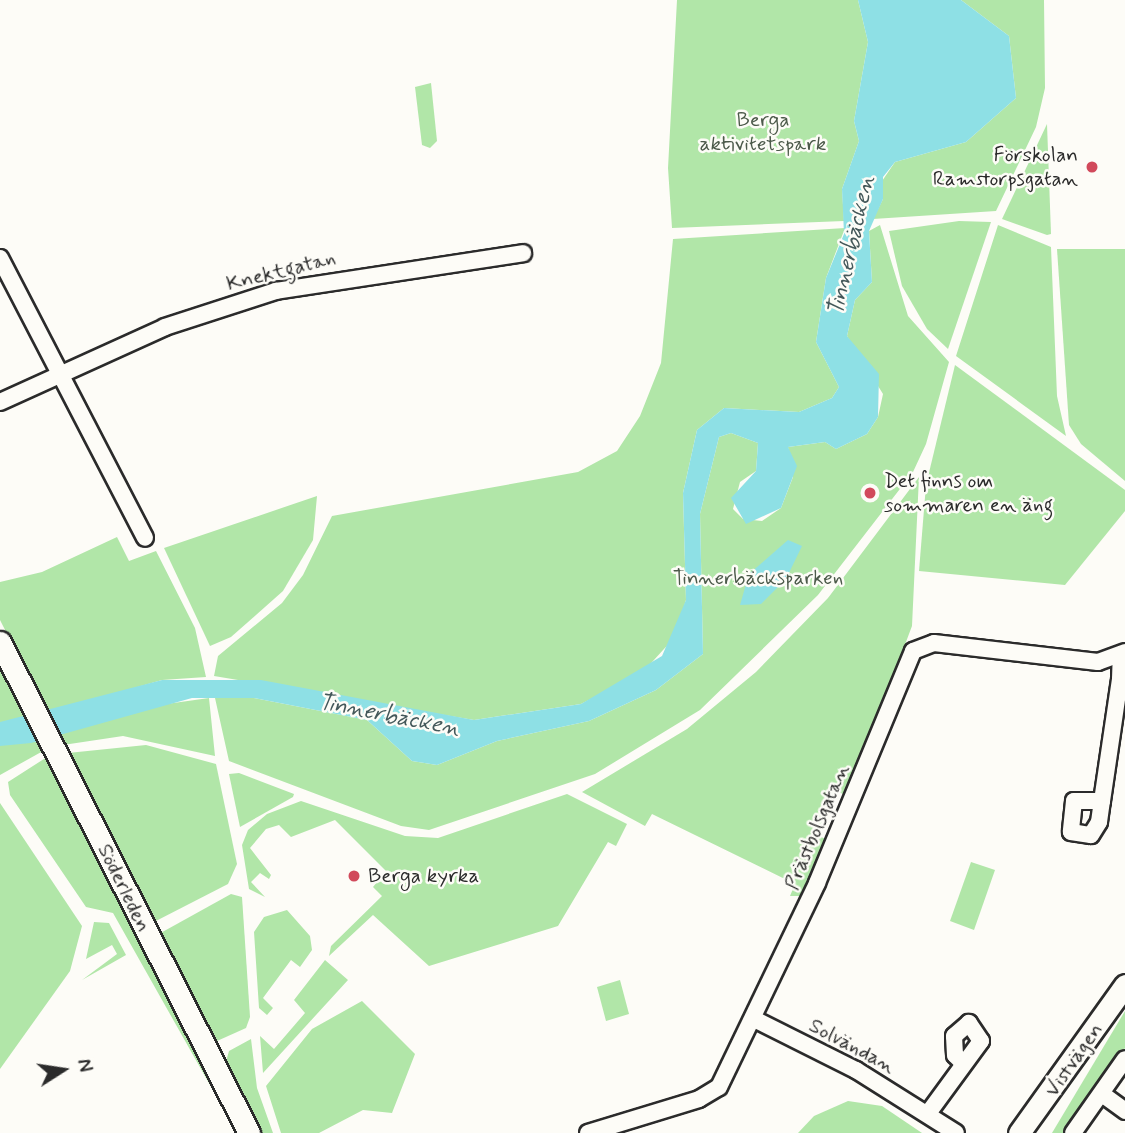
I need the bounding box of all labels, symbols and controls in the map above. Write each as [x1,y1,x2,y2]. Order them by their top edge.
park label: Berga aktivitetspark [700,107,826,157]
place label: Förskolan Ramstorpsgatan [933,142,1078,192]
marker: Förskolan Ramstorpsgatan [1084,159,1100,175]
water label: Tinnerbäcken [822,173,882,319]
street label: Knektgatan [224,245,338,297]
place label: Det finns om sommaren en äng [884,468,1048,518]
marker: Det finns om sommaren en äng [862,485,878,501]
park label: Tinnerbäcksparken [673,565,843,591]
water label: Tinnerbäcken [316,689,462,743]
street label: Prästbolsgatan [779,760,855,894]
street label: Söderleden [92,840,156,936]
place label: Berga kyrka [368,863,479,889]
marker: Berga kyrka [346,868,362,884]
street label: Solvändan [805,1013,899,1079]
street label: Vistvägen [1039,1018,1109,1102]
north arrow [28,1035,98,1105]
text: N [70,1057,98,1074]

